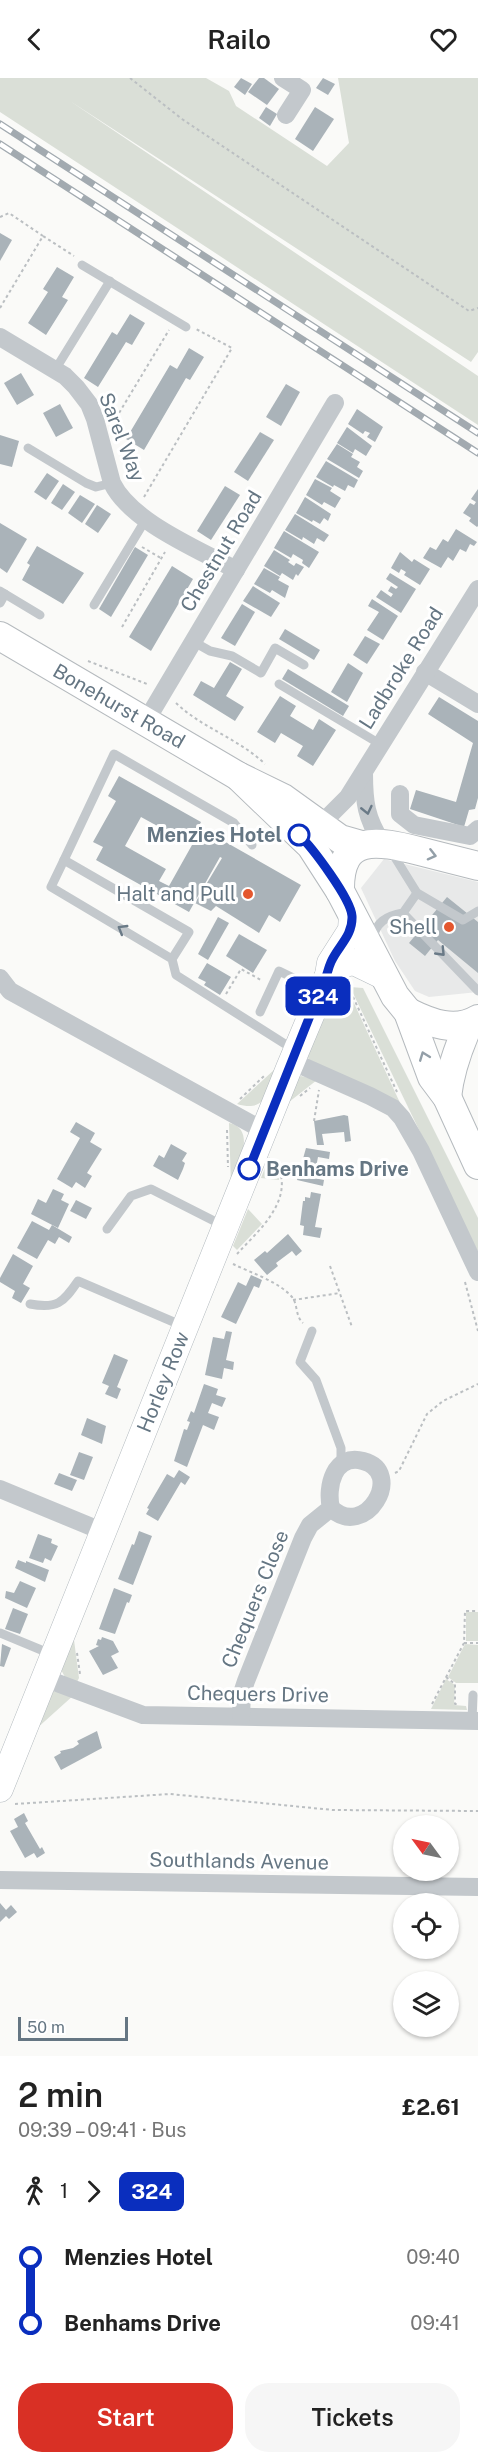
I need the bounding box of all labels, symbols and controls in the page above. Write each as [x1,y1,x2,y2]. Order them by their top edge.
icon: back [18,23,51,56]
text: Railo [207,23,271,55]
icon: heart [427,23,460,56]
street label: Sarel Way [94,389,150,485]
street label: Chestnut Road [175,486,267,616]
street label: Ladbroke Road [354,603,448,733]
street label: Bonehurst Road [49,658,189,754]
one-way arrow [360,804,373,814]
place label: Menzies Hotel [147,823,282,847]
marker: Menzies Hotel [288,824,310,846]
one-way arrow [427,847,437,860]
place label: Halt and Pull [116,882,236,906]
marker: Halt and Pull [241,887,255,901]
place label: Shell [389,915,437,939]
marker: Shell [442,920,456,934]
one-way arrow [118,925,128,936]
one-way arrow [434,945,445,956]
line badge: 324 [284,976,352,1016]
text: 324 [297,984,339,1009]
one-way arrow [419,1051,431,1062]
place label: Benhams Drive [266,1157,409,1181]
marker: Benhams Drive [238,1158,260,1180]
street label: Horley Row [132,1328,194,1436]
street label: Chequers Close [216,1527,294,1671]
street label: Chequers Drive [187,1681,329,1707]
north arrow [393,1815,459,1881]
map controls [393,1815,459,2037]
street label: Southlands Avenue [149,1847,329,1875]
button: locate [393,1893,459,1959]
button: layers [393,1971,459,2037]
scale bar [18,2014,128,2042]
text: 50 m [27,2018,65,2037]
text: 2 min [18,2076,103,2114]
text: £2.61 [402,2094,460,2120]
text: 09:39 – 09:41 · Bus [18,2118,186,2142]
icon: walk [18,2175,51,2208]
icon: forward [77,2175,110,2208]
text: 1 [60,2179,68,2203]
text: 324 [131,2179,172,2204]
text: Menzies Hotel [64,2244,213,2270]
text: 09:40 [406,2245,460,2269]
text: Benhams Drive [64,2310,221,2336]
text: 09:41 [410,2311,460,2335]
button: Start [18,2383,233,2452]
button: Tickets [245,2383,460,2452]

